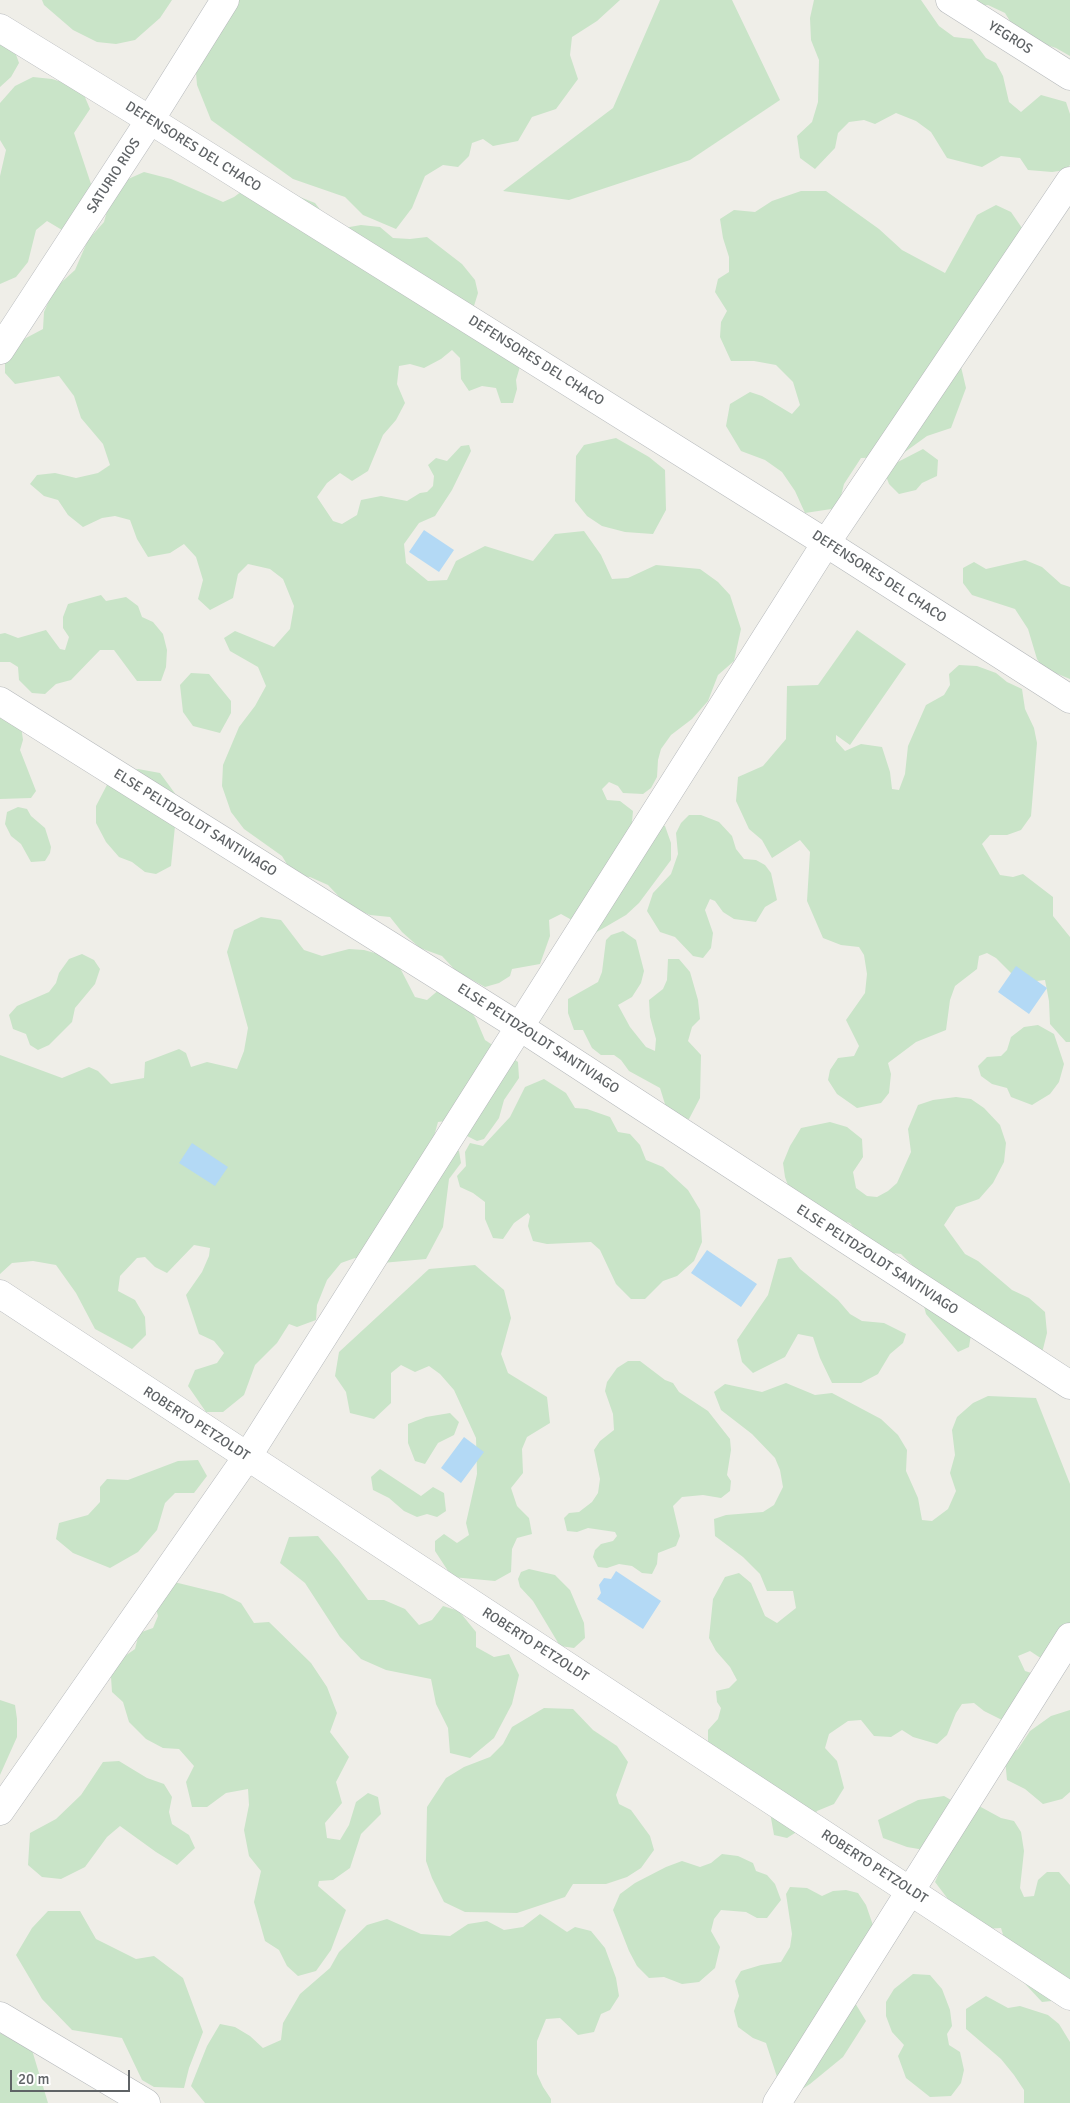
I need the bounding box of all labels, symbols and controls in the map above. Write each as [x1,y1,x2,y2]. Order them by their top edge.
street label: YEGROS [985,18,1035,58]
street label: DEFENSORES DEL CHACO [122,98,264,196]
street label: SATURIO RIOS [84,135,144,217]
street label: DEFENSORES DEL CHACO [465,312,607,410]
street label: DEFENSORES DEL CHACO [809,527,949,627]
street label: ELSE PELTDZOLDT SANTIVIAGO [110,766,280,880]
street label: ELSE PELTDZOLDT SANTIVIAGO [454,980,622,1098]
street label: ELSE PELTDZOLDT SANTIVIAGO [793,1201,961,1319]
street label: ROBERTO PETZOLDT [140,1383,252,1465]
street label: ROBERTO PETZOLDT [479,1604,591,1686]
street label: ROBERTO PETZOLDT [818,1826,930,1908]
scale bar [12,2060,132,2092]
text: 20 m [18,2070,49,2088]

